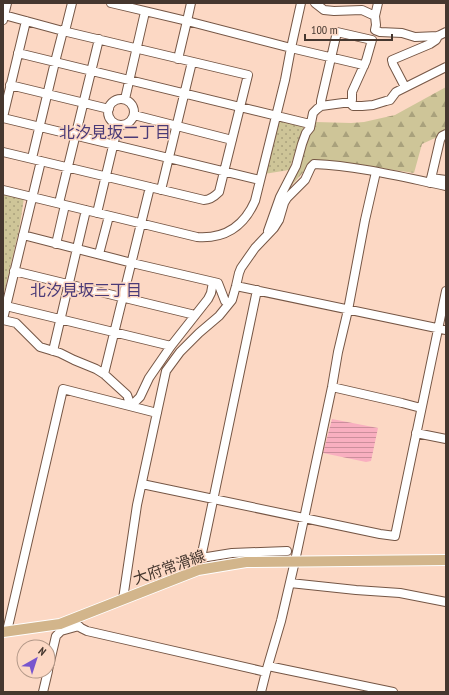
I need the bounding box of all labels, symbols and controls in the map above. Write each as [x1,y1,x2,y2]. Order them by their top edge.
scale bar [305,16,392,42]
text: 100 m [311,22,338,37]
district label: 北汐見坂二丁目 [59,122,171,142]
district label: 北汐見坂三丁目 [30,280,142,300]
street label: 大府常滑線 [130,546,208,588]
north arrow [16,639,56,679]
text: N [36,644,49,659]

